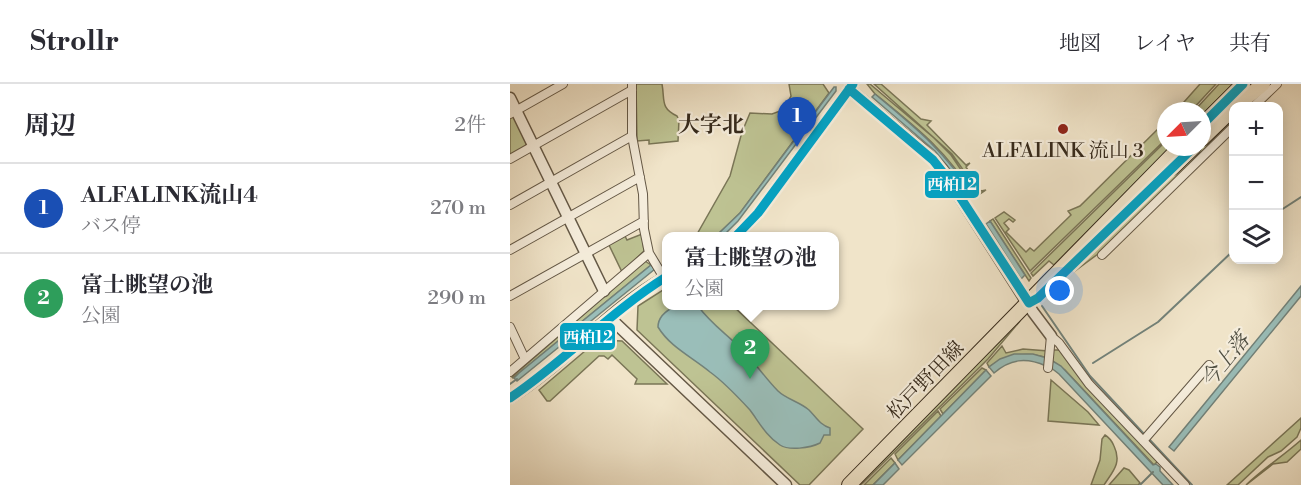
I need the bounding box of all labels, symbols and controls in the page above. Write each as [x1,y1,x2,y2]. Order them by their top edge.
text: Strollr [30,24,119,59]
text: 地図 [1059,31,1101,57]
text: レイヤ [1134,31,1196,57]
text: 共有 [1229,31,1271,57]
pin: 1 [778,98,816,147]
north arrow [1157,102,1211,156]
map controls [1229,102,1283,264]
button: + [1229,102,1283,156]
text: 周辺 [24,110,76,142]
district label: 大字北 [678,112,744,139]
text: 2件 [455,113,486,138]
marker: ALFALINK 流山 3 [1056,122,1070,136]
place label: ALFALINK 流山 3 [981,139,1144,164]
button: − [1229,156,1283,210]
line badge: 西柏12 [924,170,980,199]
text: 西柏12 [927,175,977,195]
text: ALFALINK流山4 [81,182,258,209]
text: 1 [39,196,48,221]
text: 270 m [430,196,486,221]
button: layers [1229,210,1283,264]
text: バス停 [81,214,141,239]
popup [662,232,839,310]
text: 富士眺望の池 [684,245,817,272]
text: 富士眺望の池 [81,272,213,299]
your location [1045,276,1074,305]
text: 公園 [684,277,724,302]
text: 2 [37,286,50,311]
text: 290 m [428,286,486,311]
text: 公園 [81,304,121,329]
line badge: 西柏12 [559,322,616,351]
water label: 今上落 [1196,326,1258,393]
text: 西柏12 [563,328,613,348]
pin: 2 [730,330,770,379]
street label: 松戸野田線 [882,336,970,426]

